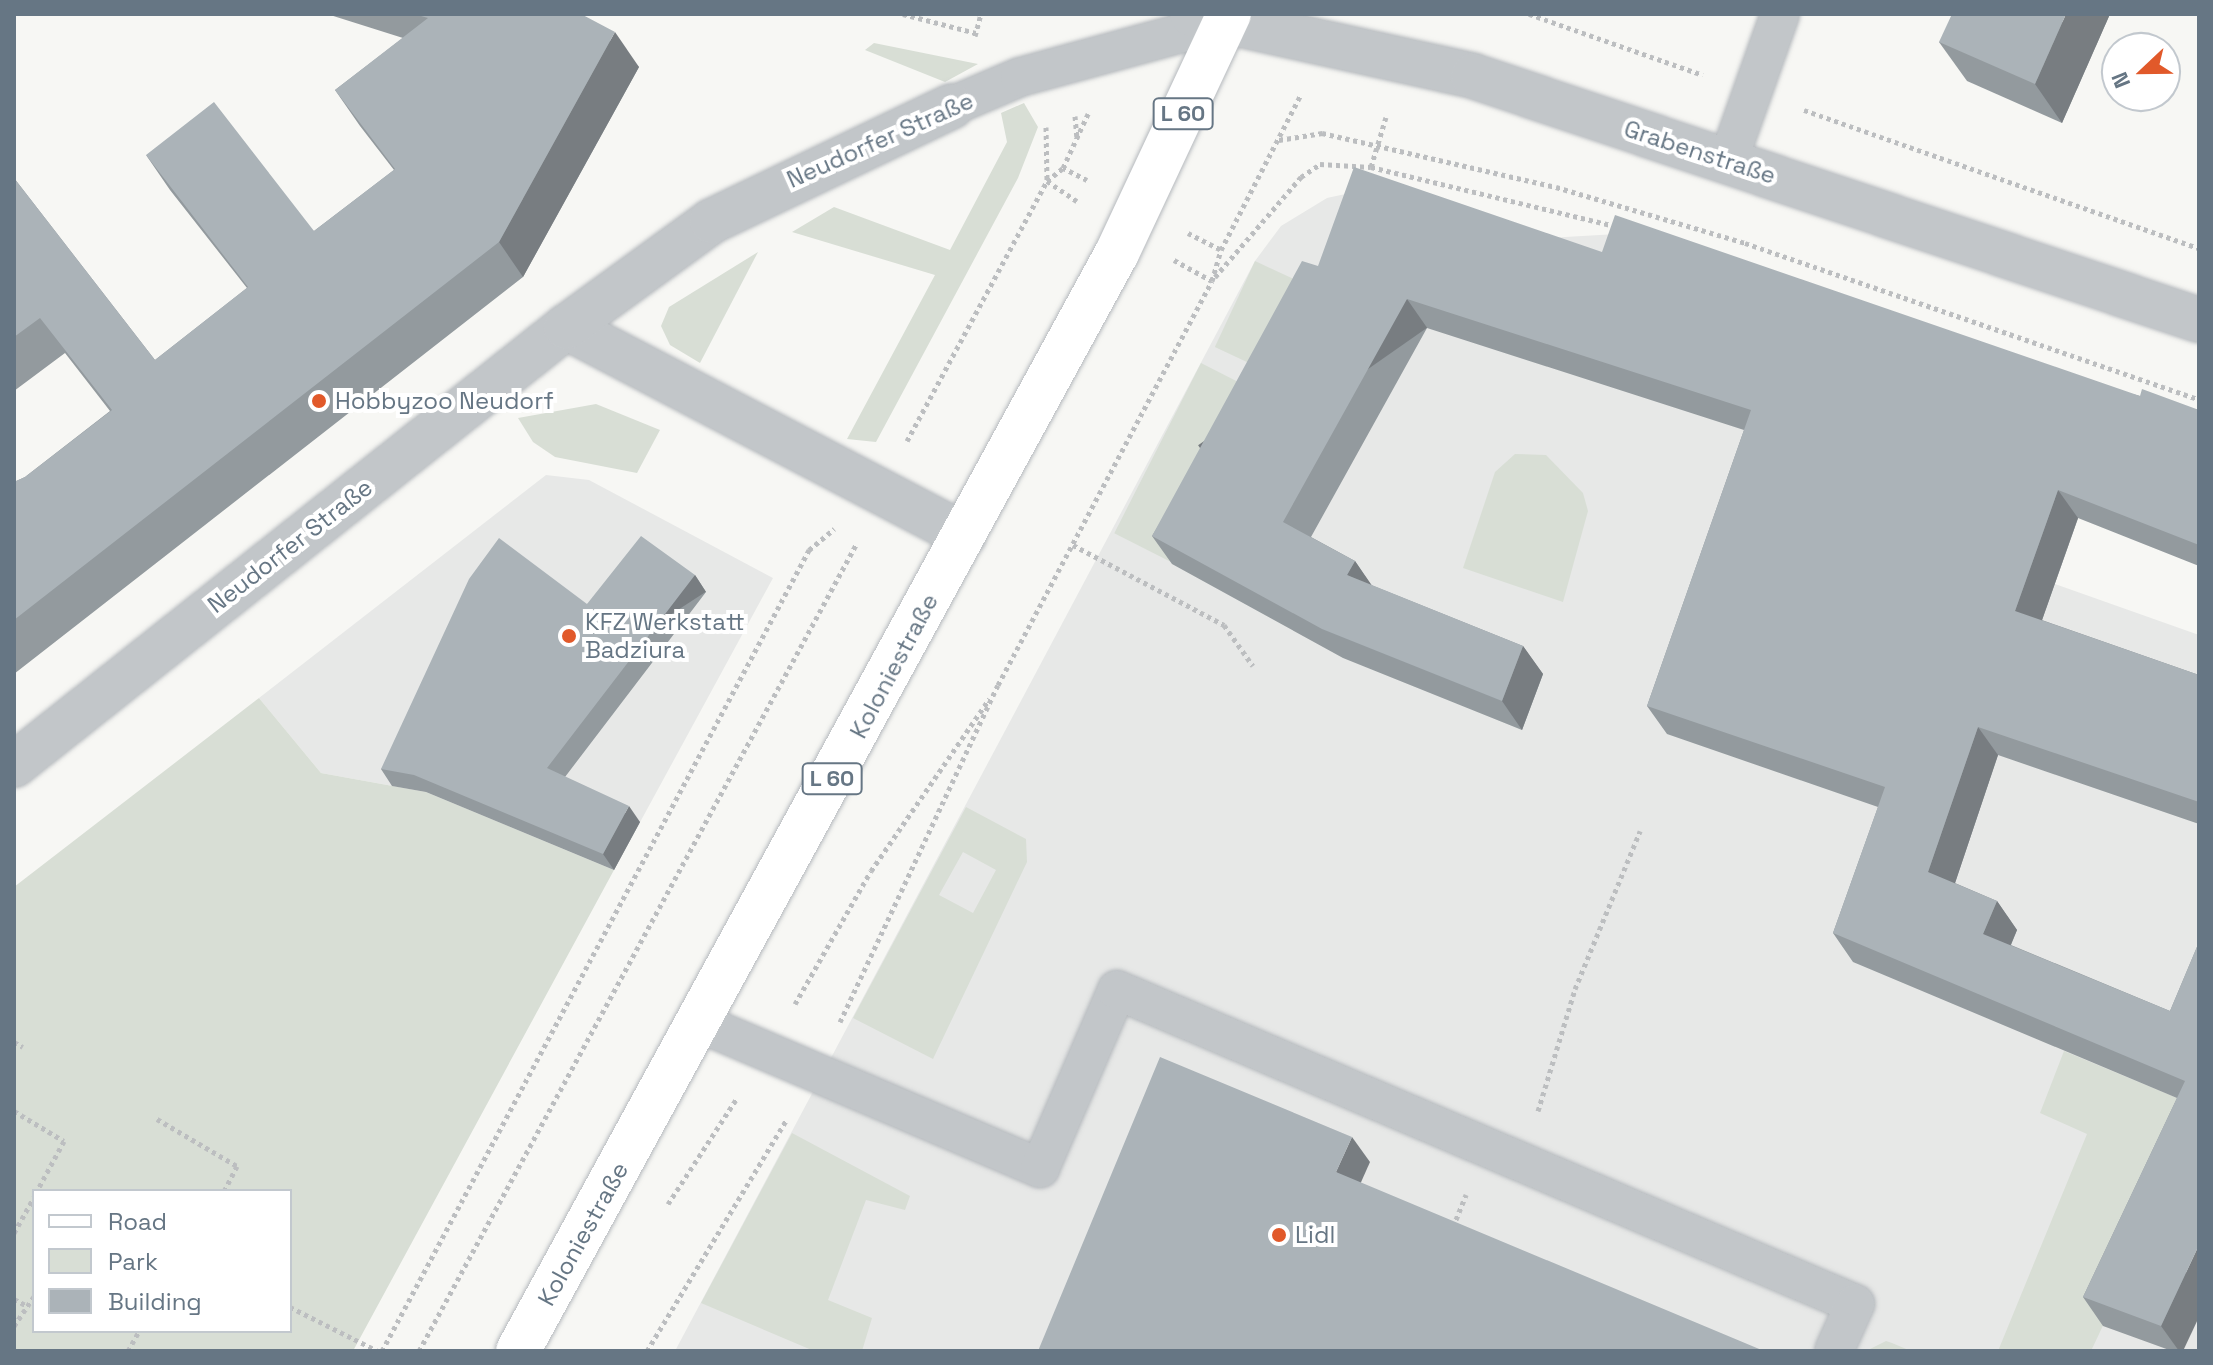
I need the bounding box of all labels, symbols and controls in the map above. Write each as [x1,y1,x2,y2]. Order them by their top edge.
north arrow [2101,32,2181,112]
text: N [2105,68,2136,92]
street label: Neudorfer Straße [782,86,978,194]
road number: L 60 [1151,96,1215,132]
street label: Grabenstraße [1621,114,1779,190]
place label: Hobbyzoo Neudorf [335,387,554,415]
marker: Hobbyzoo Neudorf [310,392,328,410]
street label: Neudorfer Straße [202,473,378,619]
street label: Koloniestraße [844,589,944,743]
place label: KFZ Werkstatt Badziura [585,608,745,664]
marker: KFZ Werkstatt Badziura [560,627,578,645]
road number: L 60 [800,761,864,797]
street label: Koloniestraße [532,1157,634,1311]
legend [32,1189,292,1333]
text: Road [108,1206,167,1237]
place label: Lidl [1295,1221,1335,1249]
marker: Lidl [1270,1226,1288,1244]
text: Park [108,1246,158,1277]
text: Building [108,1286,202,1317]

